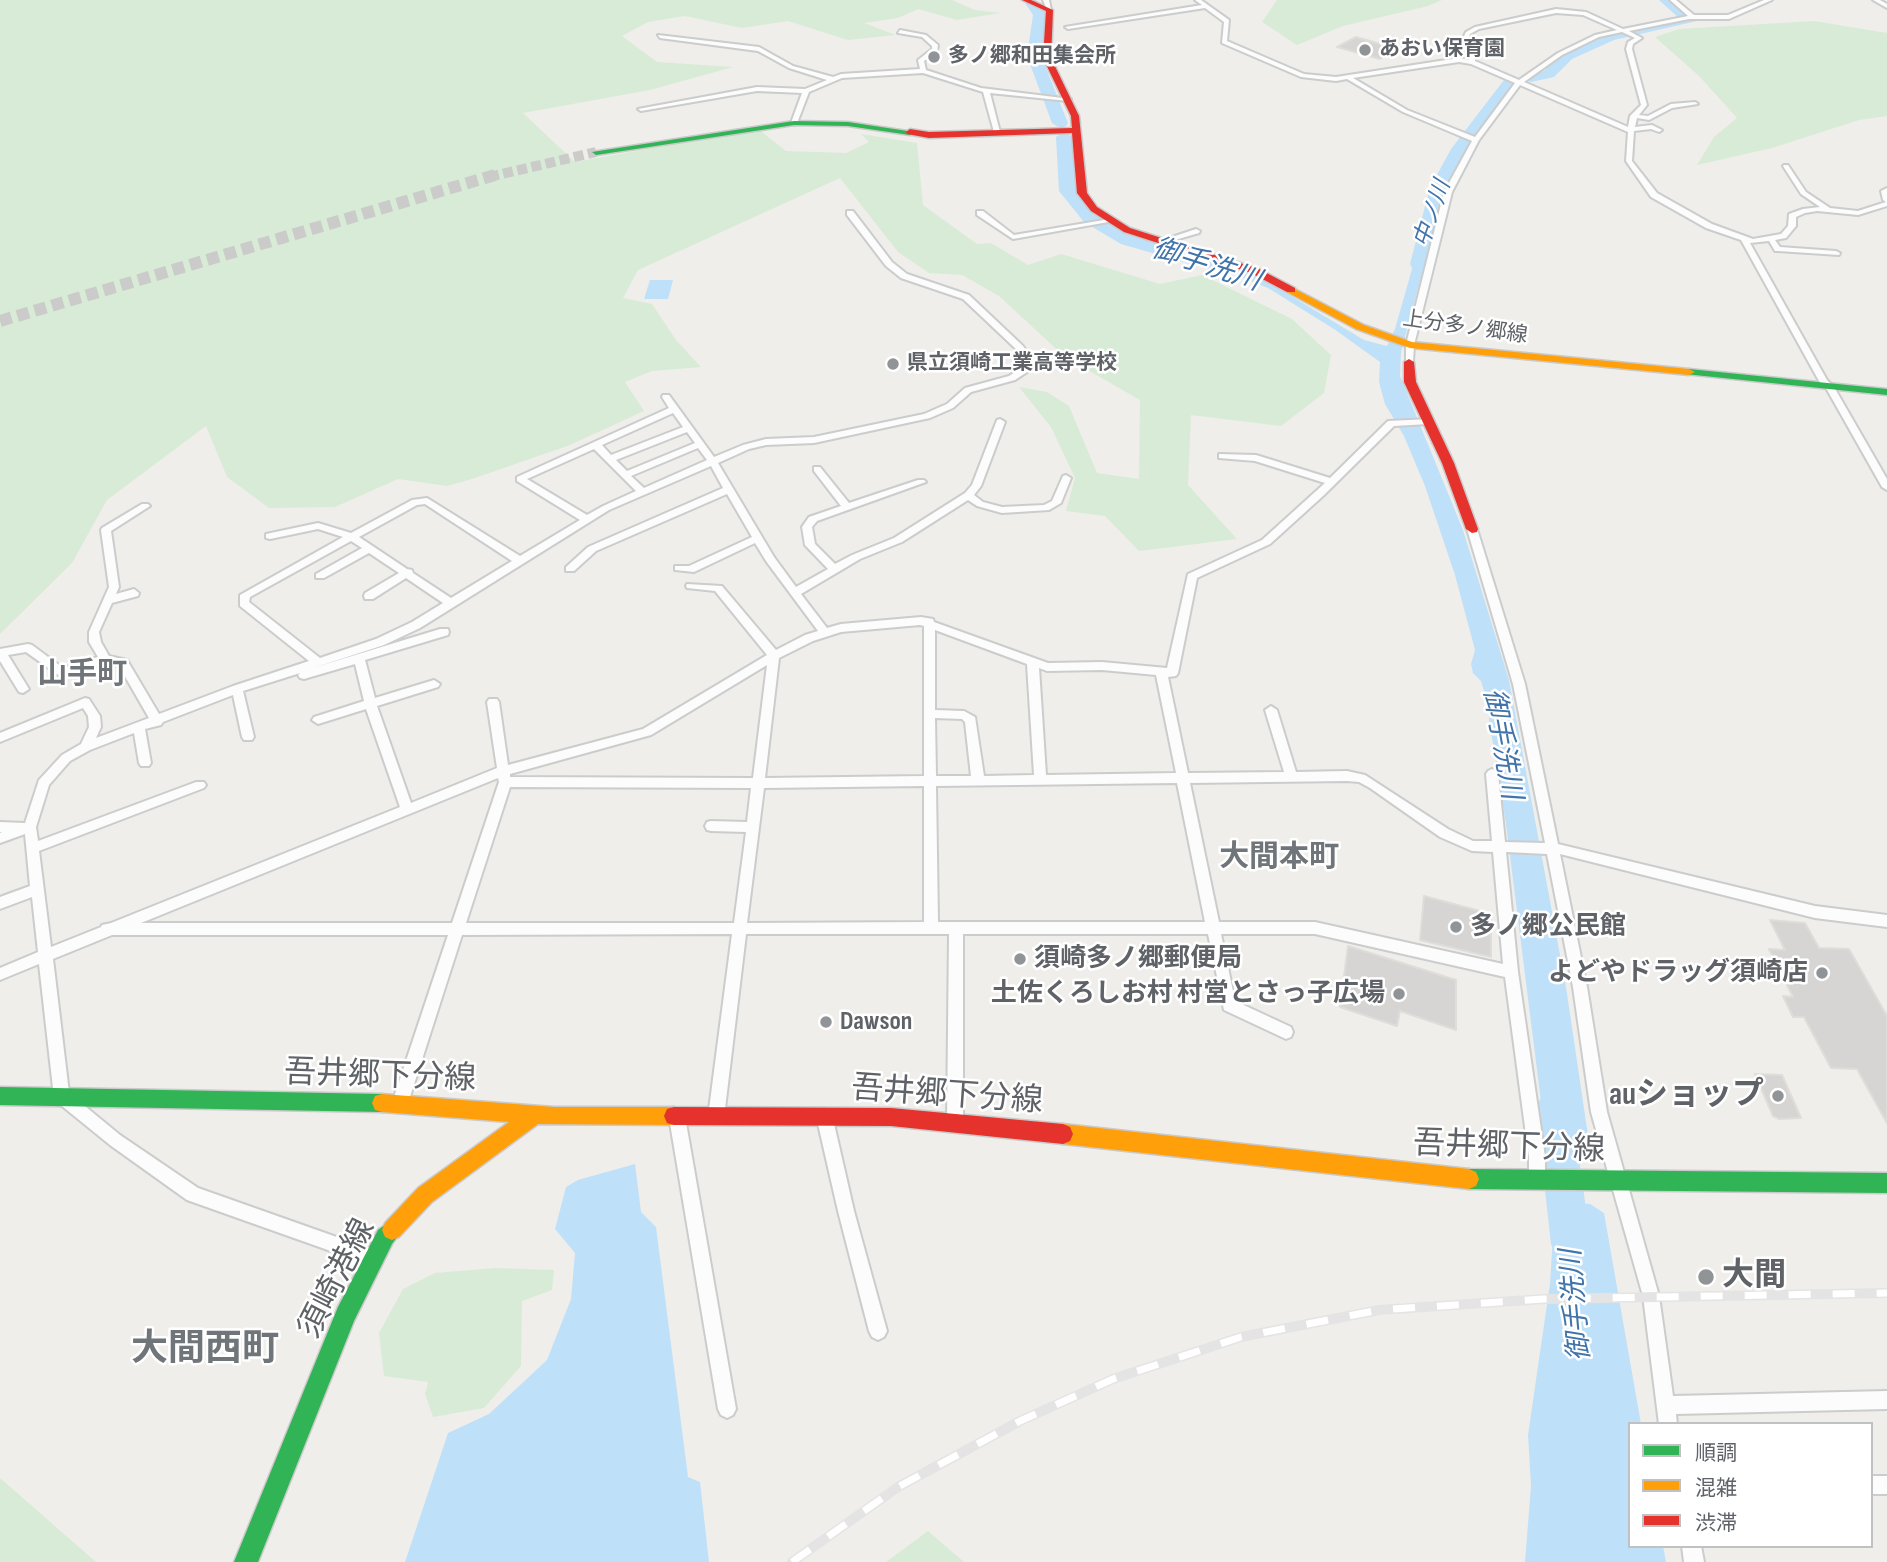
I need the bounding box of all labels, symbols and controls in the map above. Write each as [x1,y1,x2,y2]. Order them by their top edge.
place label: あおい保育園 [1379,37,1505,63]
marker: あおい保育園 [1357,42,1373,58]
place label: 多ノ郷和田集会所 [948,44,1116,70]
marker: 多ノ郷和田集会所 [926,49,942,65]
water label: 中ノ川 [1409,177,1457,251]
water label: 御手洗川 [1148,233,1264,299]
street label: 上分多ノ郷線 [1401,307,1529,349]
place label: 県立須崎工業高等学校 [907,351,1117,377]
marker: 県立須崎工業高等学校 [885,356,901,372]
district label: 山手町 [37,657,127,693]
water label: 御手洗川 [1475,686,1527,802]
district label: 大間本町 [1219,840,1339,876]
place label: 多ノ郷公民館 [1470,911,1626,943]
marker: 多ノ郷公民館 [1448,919,1464,935]
place label: 須崎多ノ郷郵便局 [1034,943,1242,975]
marker: 須崎多ノ郷郵便局 [1012,951,1028,967]
place label: よどやドラッグ須崎店 [1548,957,1808,989]
marker: よどやドラッグ須崎店 [1814,965,1830,981]
place label: 土佐くろしお村 村営とさっ子広場 [991,978,1385,1010]
marker: 土佐くろしお村 村営とさっ子広場 [1391,986,1407,1002]
place label: Dawson [840,1006,912,1038]
marker: Dawson [818,1014,834,1030]
street label: 吾井郷下分線 [283,1054,477,1100]
street label: 吾井郷下分線 [850,1070,1044,1122]
place label: auショップ [1609,1077,1764,1115]
marker: auショップ [1770,1088,1786,1104]
street label: 吾井郷下分線 [1412,1125,1606,1171]
street label: 須崎港線 [292,1213,384,1345]
water label: 御手洗川 [1555,1248,1599,1362]
place label: 大間 [1722,1258,1786,1296]
marker: 大間 [1696,1267,1716,1287]
district label: 大間西町 [131,1329,279,1373]
legend [1628,1422,1873,1548]
text: 順調 [1695,1441,1737,1466]
text: 混雑 [1695,1476,1737,1501]
text: 渋滞 [1695,1511,1737,1536]

